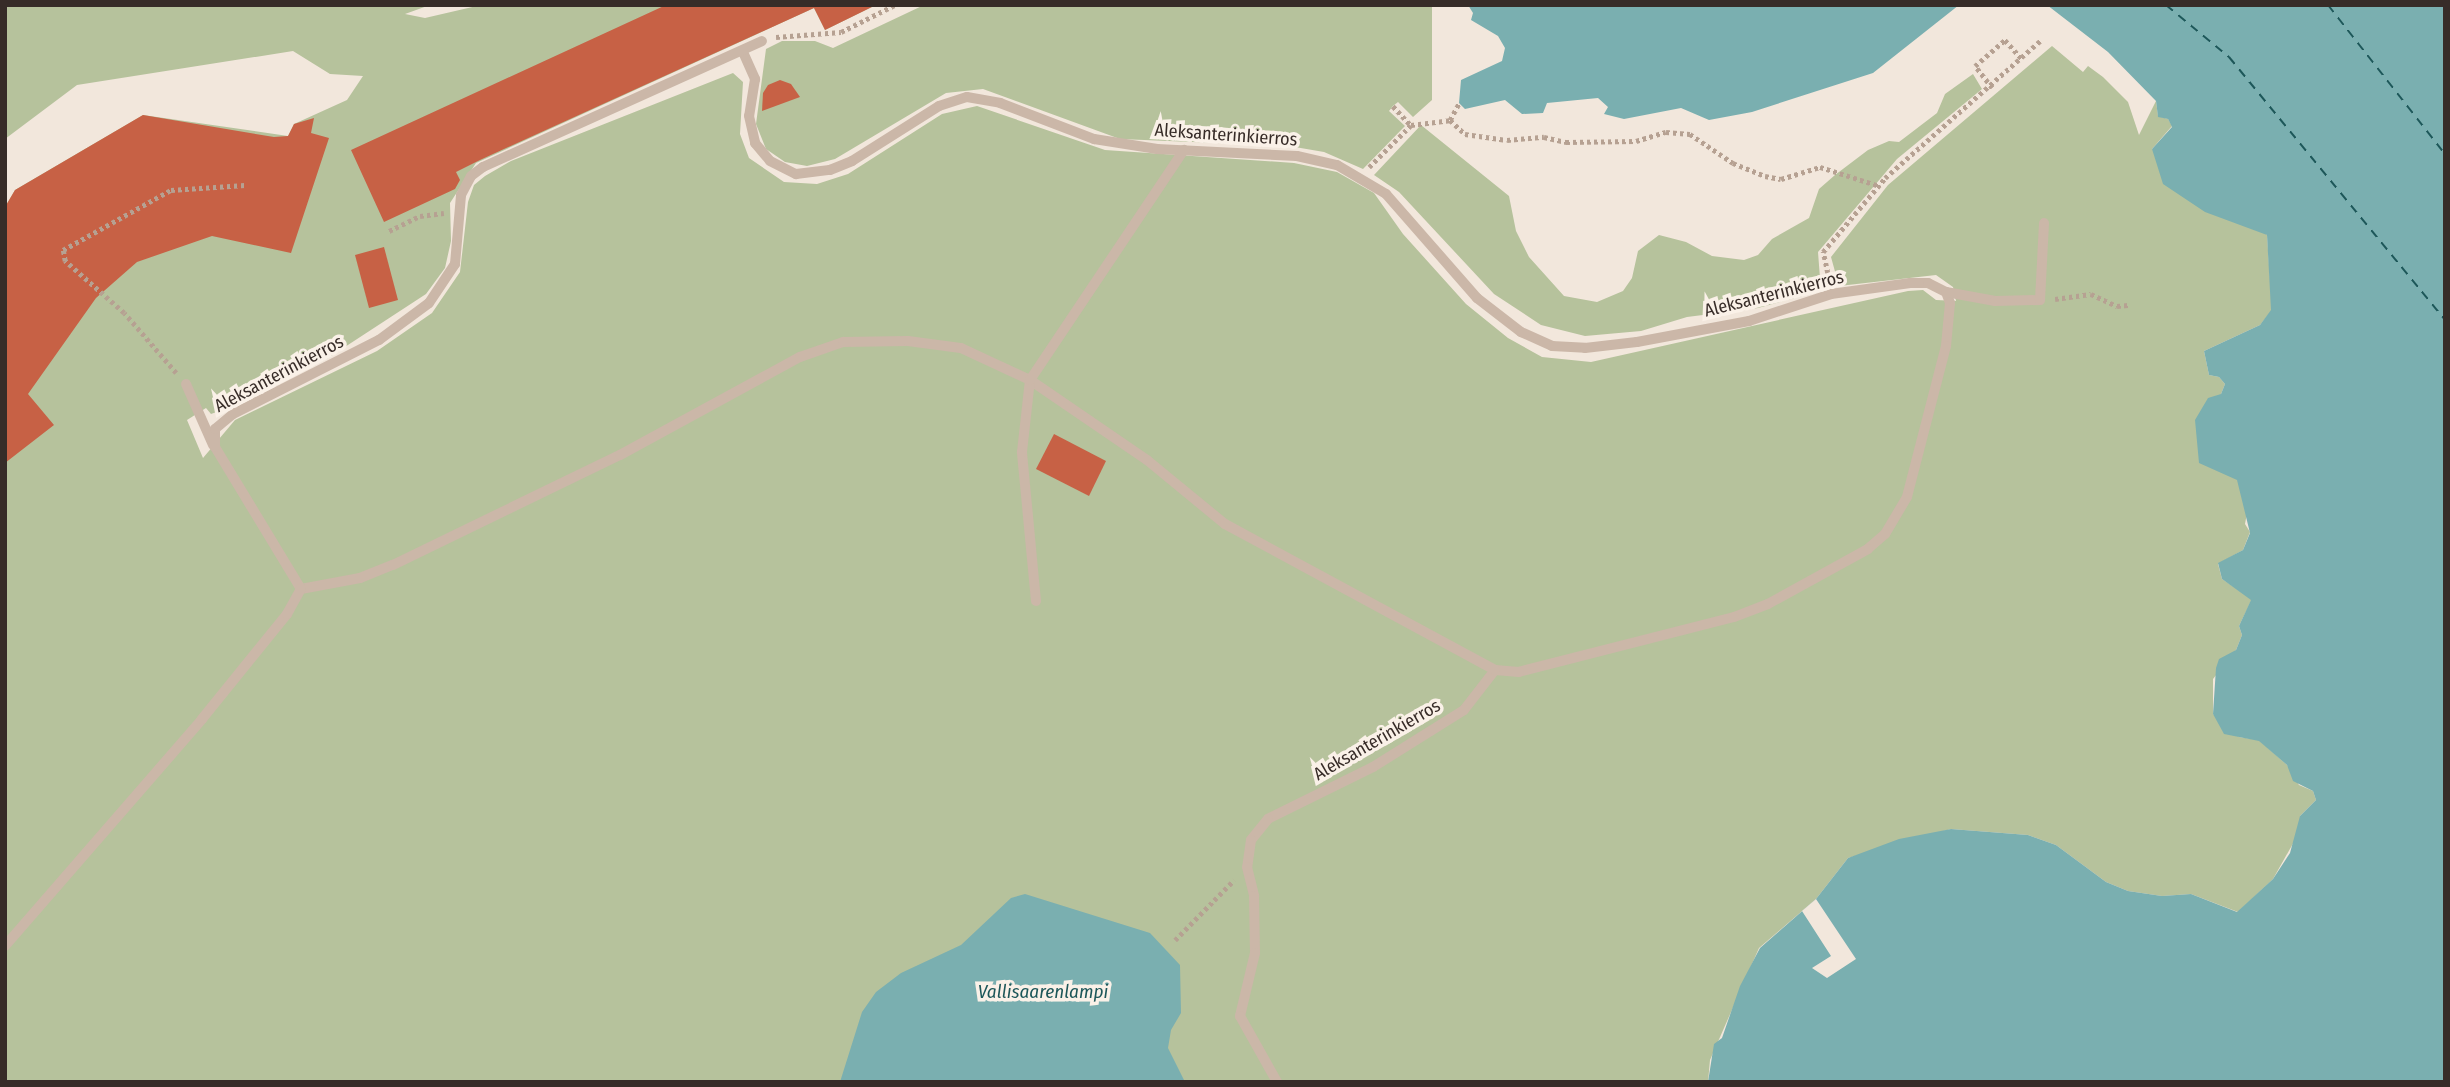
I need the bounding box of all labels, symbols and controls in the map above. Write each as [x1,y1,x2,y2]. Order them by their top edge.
street label: Aleksanterinkierros [1154,119,1298,151]
street label: Aleksanterinkierros [1702,266,1846,322]
street label: Aleksanterinkierros [211,331,347,417]
street label: Aleksanterinkierros [1310,695,1444,785]
water label: Vallisaarenlampi [978,981,1108,1003]

